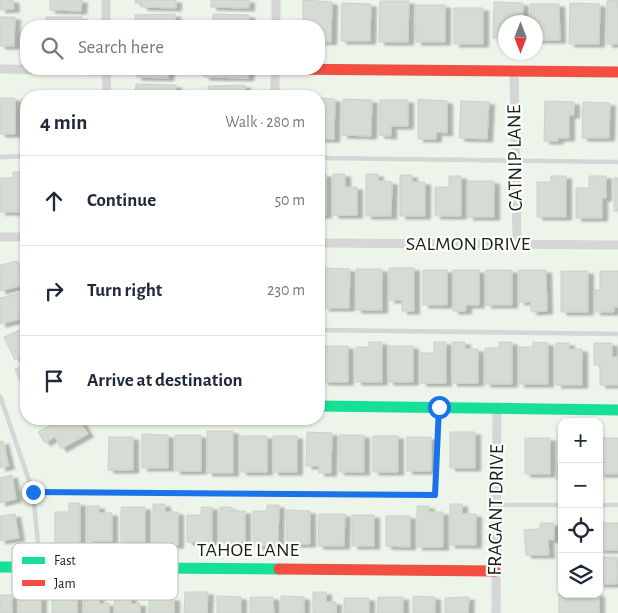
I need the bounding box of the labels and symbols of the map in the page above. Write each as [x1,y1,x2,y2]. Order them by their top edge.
north arrow [498,15,543,60]
street label: CATNIP LANE [504,104,526,211]
street label: SALMON DRIVE [406,234,531,254]
route start [428,396,451,419]
street label: FRAGANT DRIVE [485,444,507,576]
route end [22,481,45,504]
street label: TAHOE LANE [197,540,300,560]
legend [12,543,178,600]
text: Fast [54,554,76,568]
text: Jam [54,577,76,591]

